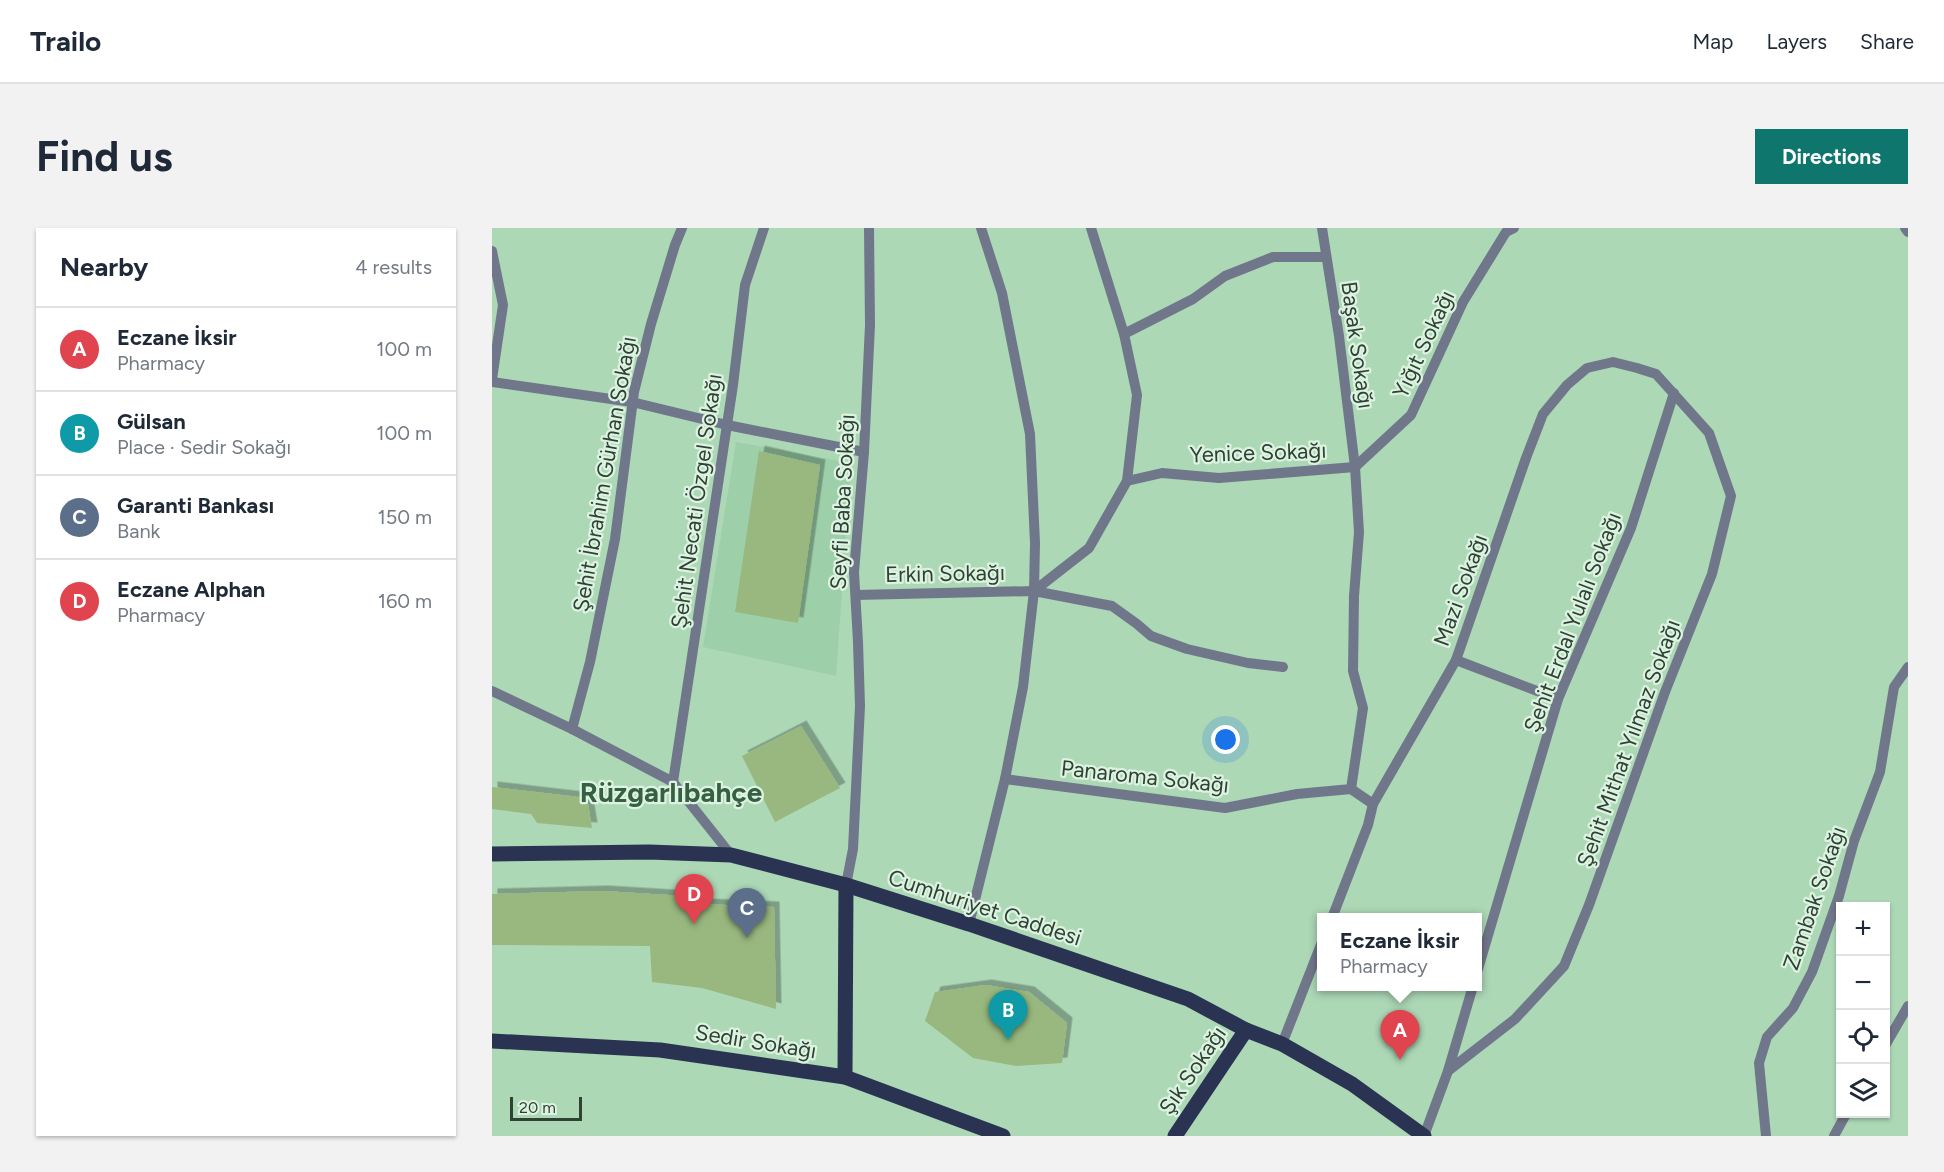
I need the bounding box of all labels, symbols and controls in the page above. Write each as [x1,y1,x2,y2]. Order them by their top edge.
text: Trailo [30,24,101,58]
text: Map [1693,29,1733,54]
text: Layers [1766,29,1827,54]
text: Share [1860,29,1914,54]
button: Directions [1755,129,1908,184]
text: Find us [36,131,173,182]
text: Nearby [60,251,148,283]
text: 4 results [355,255,432,279]
street label: Başak Sokağı [1335,280,1380,410]
street label: Yığıt Sokağı [1387,286,1460,403]
text: Eczane İksir [117,324,237,351]
street label: Şehit İbrahim Gürhan Sokağı [567,334,642,614]
text: A [72,337,87,361]
text: 100 m [376,337,432,361]
text: Pharmacy [117,351,205,375]
street label: Şehit Necati Özgel Sokağı [665,372,728,630]
text: Gülsan [117,408,186,435]
street label: Seyfi Baba Sokağı [824,414,861,590]
text: B [73,421,86,445]
text: 100 m [376,421,432,445]
text: Place · Sedir Sokağı [117,435,291,459]
street label: Yenice Sokağı [1189,437,1327,468]
text: Garanti Bankası [117,492,274,519]
text: C [72,505,87,529]
text: 150 m [377,505,432,529]
street label: Şehit Erdal Yulalı Sokağı [1518,508,1627,736]
text: Bank [117,519,160,543]
street label: Mazi Sokağı [1428,531,1493,650]
street label: Erkin Sokağı [885,559,1005,588]
text: Eczane Alphan [117,576,265,603]
text: D [73,589,87,613]
text: 160 m [378,589,432,613]
text: Pharmacy [117,603,205,627]
street label: Şehit Mithat Yılmaz Sokağı [1571,616,1686,871]
your location [1211,725,1240,754]
street label: Panaroma Sokağı [1060,754,1230,799]
district label: Rüzgarlıbahçe [580,775,762,809]
street label: Zambak Sokağı [1777,823,1852,974]
street label: Cumhuriyet Caddesi [885,864,1085,951]
pin: D [674,874,714,924]
pin: C [728,888,766,938]
map controls [1836,902,1890,1118]
button: + [1836,902,1890,956]
popup [1317,913,1482,991]
text: Eczane İksir [1340,927,1459,954]
text: Pharmacy [1340,954,1428,978]
button: − [1836,956,1890,1010]
pin: B [988,990,1028,1040]
pin: A [1380,1010,1420,1060]
button: locate [1836,1010,1890,1064]
street label: Sedir Sokağı [693,1019,818,1064]
street label: Şık Sokağı [1153,1021,1232,1120]
button: layers [1836,1064,1890,1118]
scale bar [510,1094,582,1122]
text: 20 m [519,1098,556,1117]

